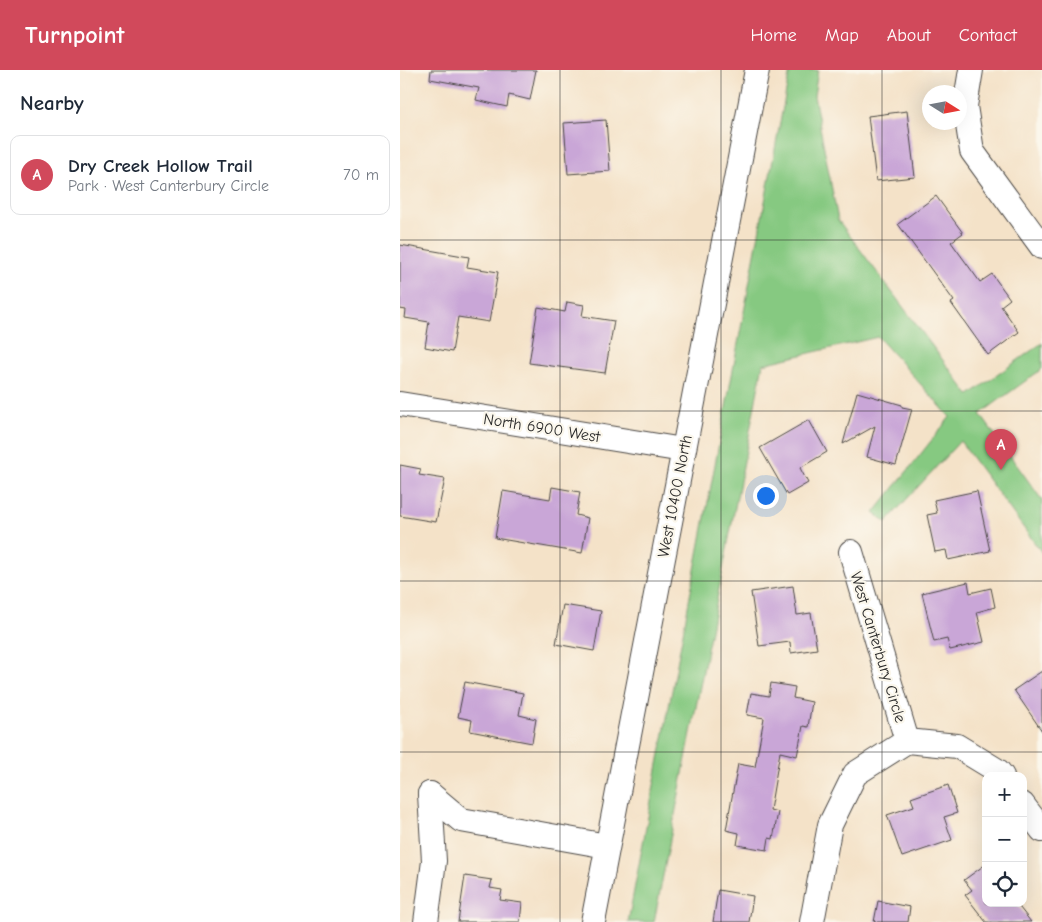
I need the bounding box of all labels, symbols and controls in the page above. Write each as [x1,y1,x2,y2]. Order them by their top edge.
text: Turnpoint [25,21,124,49]
text: Home [750,25,797,46]
text: Map [825,25,859,46]
text: About [887,25,931,46]
text: Contact [959,25,1017,46]
north arrow [922,85,967,130]
text: Nearby [20,91,84,115]
text: Dry Creek Hollow Trail [68,155,253,177]
text: A [33,166,41,184]
text: 70 m [343,166,379,184]
text: Park · West Canterbury Circle [68,177,269,195]
street label: North 6900 West [482,410,602,446]
pin: A [985,429,1017,470]
street label: West 10400 North [654,433,696,559]
your location [753,483,779,509]
street label: West Canterbury Circle [846,570,910,725]
map controls [982,772,1027,907]
button: + [982,772,1027,817]
button: − [982,817,1027,862]
button: locate [982,862,1027,907]

